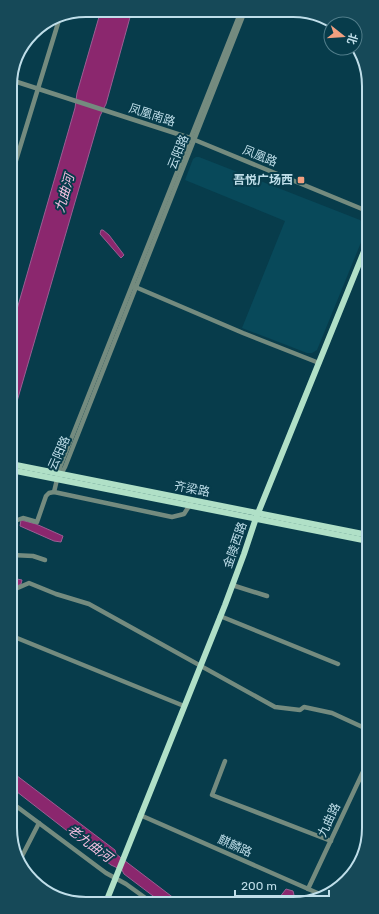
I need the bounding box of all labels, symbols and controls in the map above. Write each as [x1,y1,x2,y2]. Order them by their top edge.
north arrow [323,16,363,56]
text: 北 [344,32,360,46]
street label: 凤凰南路 [127,101,177,129]
street label: 云阳路 [165,133,191,171]
street label: 凤凰路 [241,143,279,169]
water label: 九曲河 [52,169,78,214]
place label: 吾悦广场西 [233,173,293,187]
marker: 吾悦广场西 [296,175,306,185]
street label: 云阳路 [45,434,73,472]
street label: 齐梁路 [173,479,211,499]
street label: 金陵西路 [221,520,249,570]
street label: 九曲路 [315,801,343,839]
water label: 老九曲河 [64,822,117,867]
street label: 麒麟路 [216,832,254,860]
scale bar [235,872,329,898]
text: 200 m [241,879,277,893]

